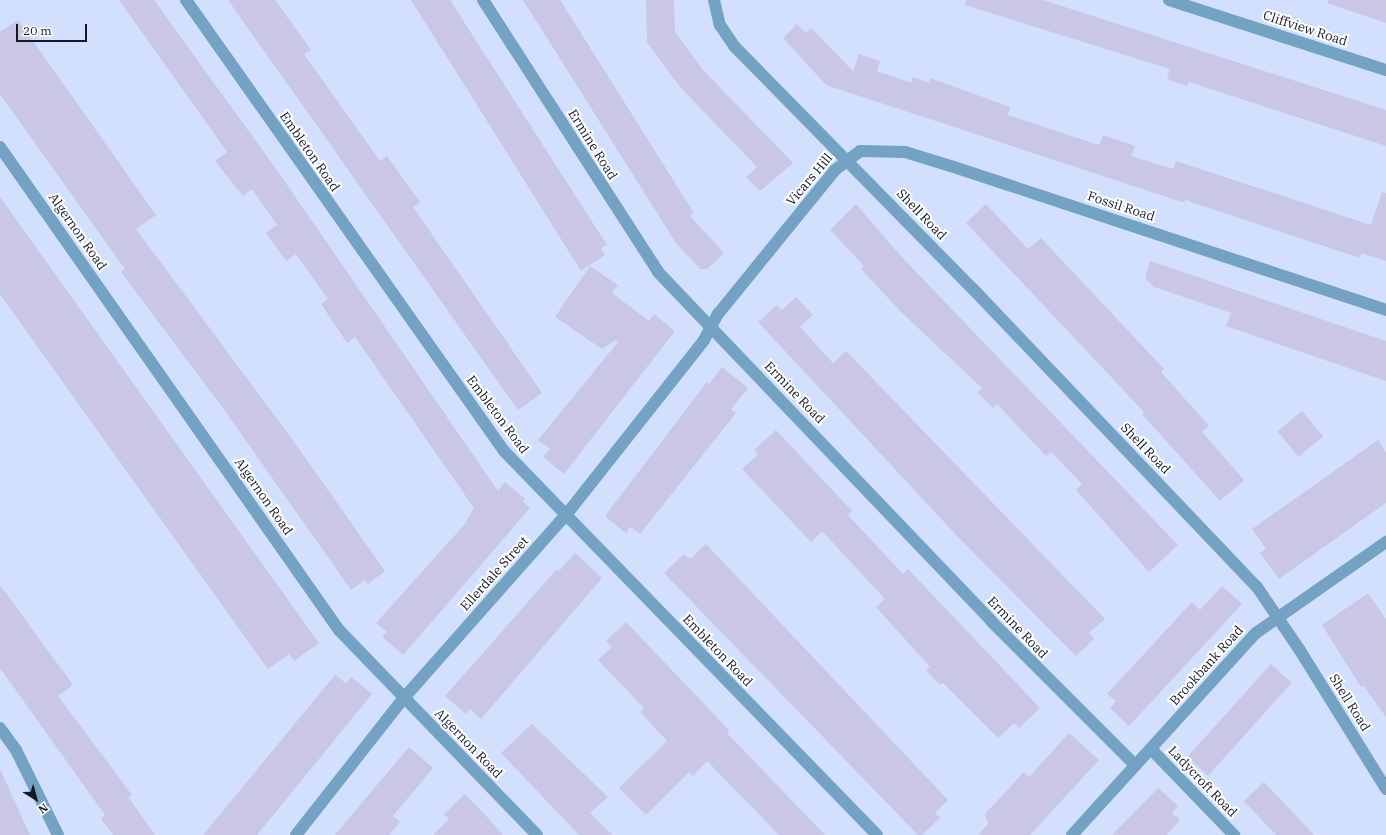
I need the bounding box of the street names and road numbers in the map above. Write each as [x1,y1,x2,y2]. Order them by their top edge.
street label: Cliffview Road [1261,8,1349,50]
street label: Ermine Road [564,107,620,183]
street label: Embleton Road [276,109,342,195]
street label: Vicars Hill [784,151,836,209]
street label: Shell Road [893,186,949,244]
street label: Fossil Road [1086,189,1156,225]
street label: Algernon Road [45,191,109,273]
street label: Ermine Road [761,359,827,427]
street label: Embleton Road [463,373,531,457]
street label: Shell Road [1117,420,1173,478]
street label: Algernon Road [231,456,295,538]
street label: Ellerdale Street [458,534,532,614]
street label: Ermine Road [984,594,1050,662]
street label: Embleton Road [679,612,755,690]
street label: Brookbank Road [1167,623,1247,709]
street label: Shell Road [1325,671,1373,735]
street label: Algernon Road [431,706,505,782]
street label: Ladycroft Road [1164,743,1240,821]

